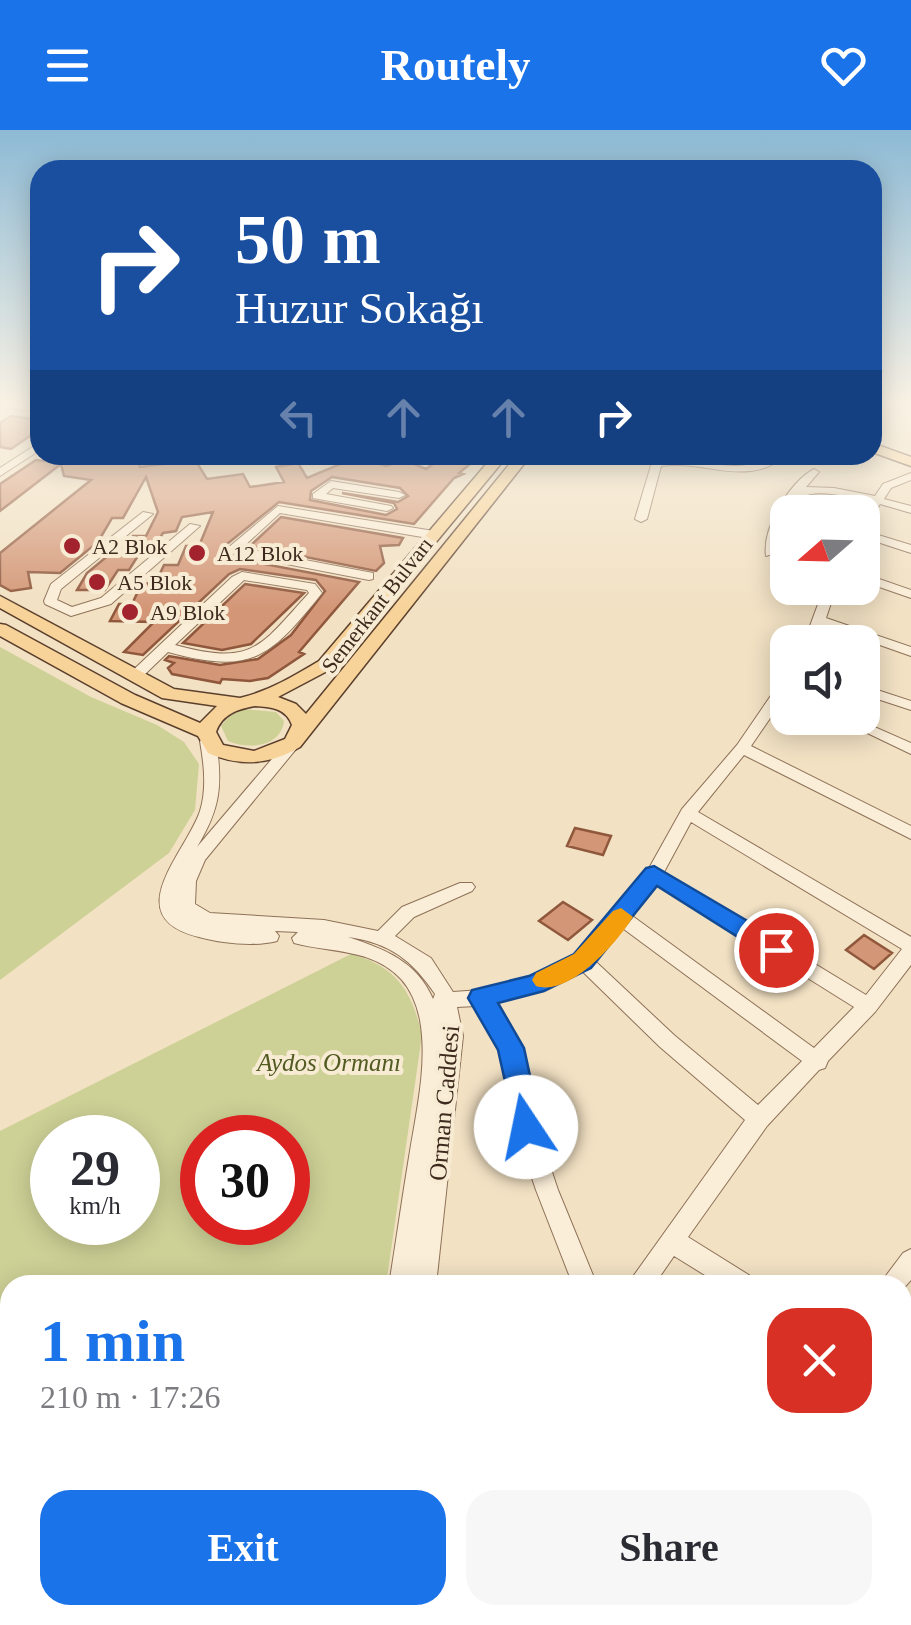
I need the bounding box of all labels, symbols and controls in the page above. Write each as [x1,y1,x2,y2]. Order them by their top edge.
icon: menu [40,38,95,93]
icon: heart [816,38,871,93]
text: Routely [381,40,531,90]
icon: right [70,200,200,330]
text: 50 m [235,201,381,278]
text: Huzur Sokağı [235,283,484,333]
icon: left [271,390,326,445]
icon: ahead [376,390,431,445]
icon: ahead [481,390,536,445]
icon: right [586,390,641,445]
north arrow [770,495,880,605]
map controls [770,495,880,735]
street label: Semerkant Bulvarı [316,532,438,678]
place label: A2 Blok [92,534,167,559]
marker: A2 Blok [61,535,83,557]
place label: A12 Blok [217,541,303,566]
marker: A12 Blok [186,542,208,564]
place label: A5 Blok [117,570,192,595]
marker: A5 Blok [86,571,108,593]
place label: A9 Blok [150,600,225,625]
marker: A9 Blok [119,601,141,623]
button: sound [770,625,880,735]
pin [734,908,819,993]
icon: arrive [749,923,804,978]
street label: Orman Caddesi [424,1024,464,1182]
park label: Aydos Ormanı [255,1049,401,1076]
position arrow [474,1075,578,1179]
speed limit sign: 30 [180,1115,310,1245]
text: 29 [70,1140,120,1196]
text: km/h [69,1192,121,1219]
text: 1 min [40,1308,185,1374]
button: close [767,1308,872,1413]
text: 210 m · 17:26 [40,1379,220,1415]
button: Exit [40,1490,446,1605]
button: Share [466,1490,872,1605]

